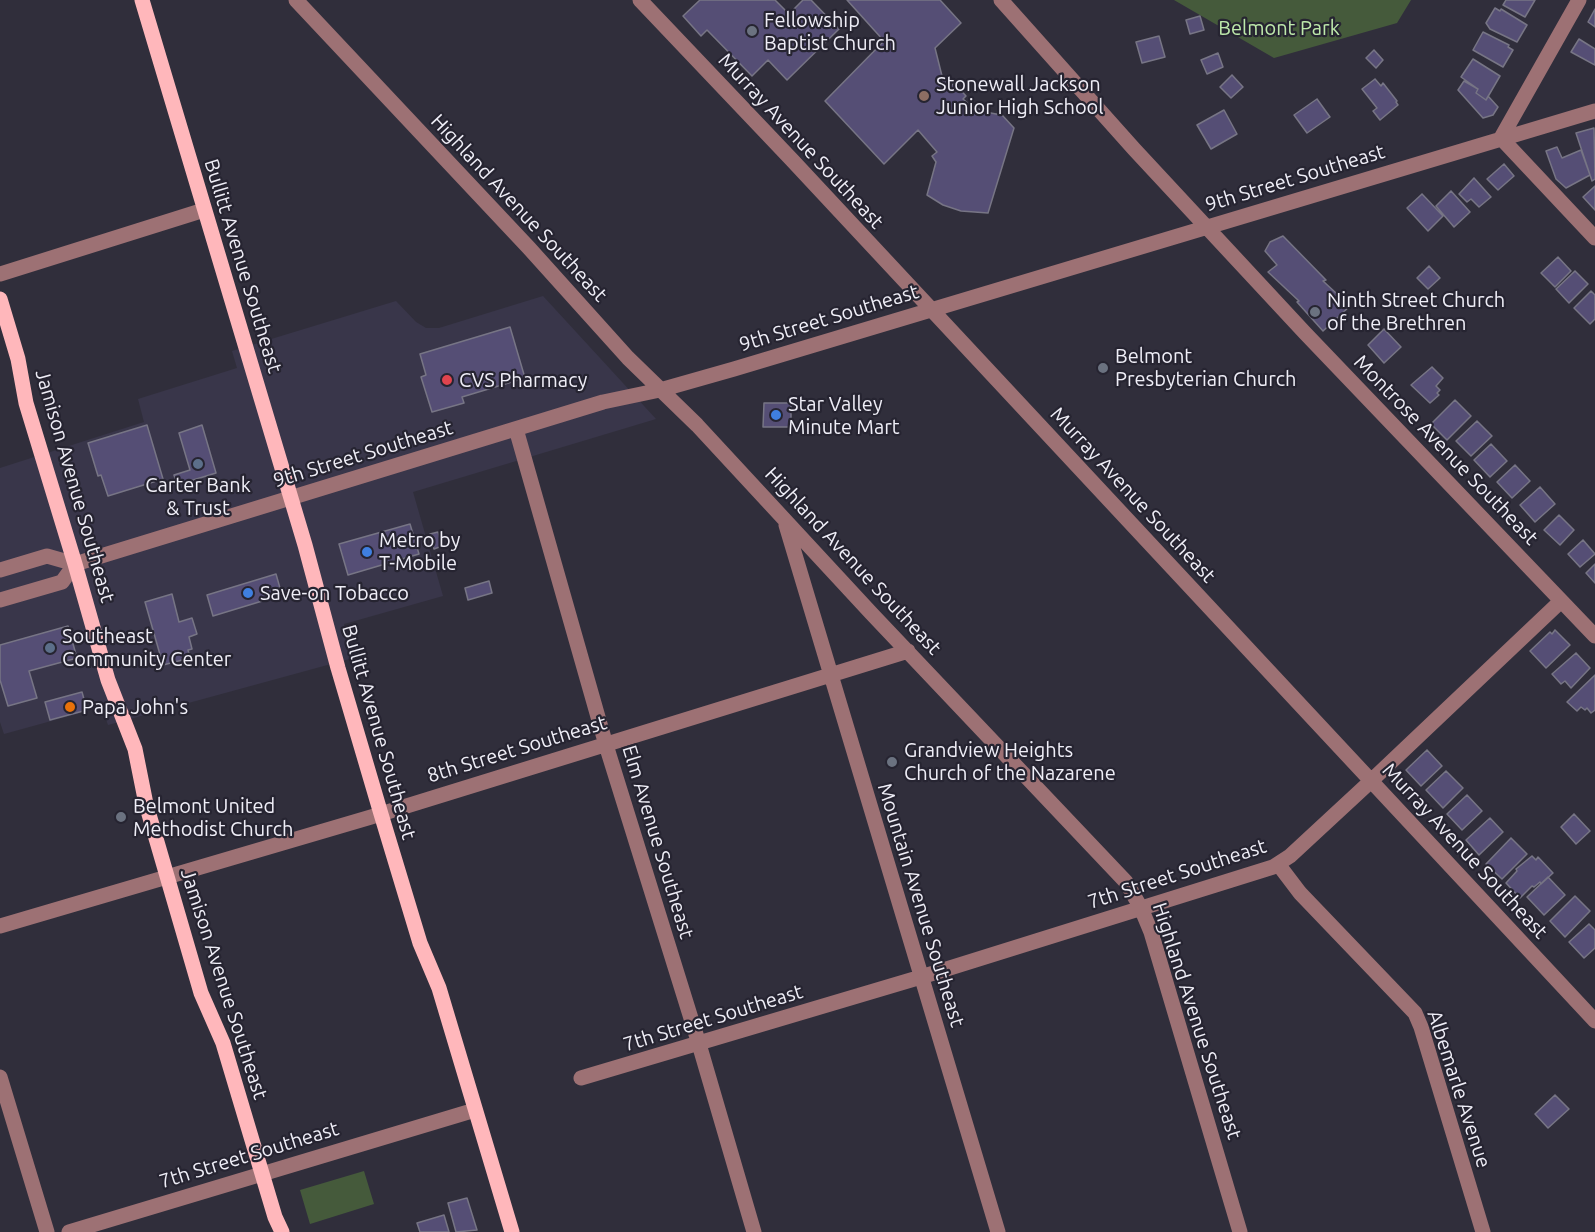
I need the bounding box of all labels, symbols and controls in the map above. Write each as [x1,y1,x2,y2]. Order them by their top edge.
place label: Fellowship Baptist Church [764,8,896,55]
park label: Belmont Park [1218,16,1340,40]
marker: Fellowship Baptist Church [745,24,759,38]
street label: Murray Avenue Southeast [713,48,889,234]
place label: Stonewall Jackson Junior High School [936,72,1104,119]
marker: Stonewall Jackson Junior High School [917,89,931,103]
street label: Highland Avenue Southeast [426,109,612,307]
street label: 9th Street Southeast [1202,139,1388,217]
street label: Bullitt Avenue Southeast [199,156,287,376]
street label: 9th Street Southeast [736,279,922,357]
place label: Ninth Street Church of the Brethren [1327,288,1505,335]
marker: Ninth Street Church of the Brethren [1308,305,1322,319]
place label: Belmont Presbyterian Church [1115,344,1296,391]
street label: Montrose Avenue Southeast [1349,350,1543,550]
marker: Belmont Presbyterian Church [1096,361,1110,375]
street label: Jamison Avenue Southeast [30,367,120,605]
place label: CVS Pharmacy [459,368,587,392]
marker: CVS Pharmacy [440,373,454,387]
place label: Star Valley Minute Mart [788,392,900,439]
street label: Murray Avenue Southeast [1045,402,1221,588]
marker: Star Valley Minute Mart [769,408,783,422]
street label: 9th Street Southeast [270,415,456,493]
marker: Carter Bank & Trust [191,457,205,471]
street label: Highland Avenue Southeast [760,462,946,660]
place label: Carter Bank & Trust [145,473,251,520]
place label: Metro by T-Mobile [379,528,460,575]
marker: Metro by T-Mobile [360,545,374,559]
place label: Save-on Tobacco [260,581,409,605]
marker: Save-on Tobacco [241,586,255,600]
street label: Bullitt Avenue Southeast [337,622,421,842]
place label: Southeast Community Center [62,624,231,671]
marker: Southeast Community Center [43,641,57,655]
place label: Papa John's [82,695,188,719]
marker: Papa John's [63,700,77,714]
street label: 8th Street Southeast [424,710,610,788]
place label: Grandview Heights Church of the Nazarene [904,738,1116,785]
street label: Elm Avenue Southeast [617,742,699,942]
marker: Grandview Heights Church of the Nazarene [885,755,899,769]
street label: Murray Avenue Southeast [1377,758,1553,944]
street label: Mountain Avenue Southeast [872,780,970,1030]
place label: Belmont United Methodist Church [133,794,293,841]
marker: Belmont United Methodist Church [114,810,128,824]
street label: 7th Street Southeast [1085,834,1269,914]
street label: Jamison Avenue Southeast [175,866,273,1102]
street label: Highland Avenue Southeast [1147,900,1247,1142]
street label: 7th Street Southeast [620,979,806,1057]
street label: Albemarle Avenue [1422,1007,1496,1171]
street label: 7th Street Southeast [156,1116,342,1194]

